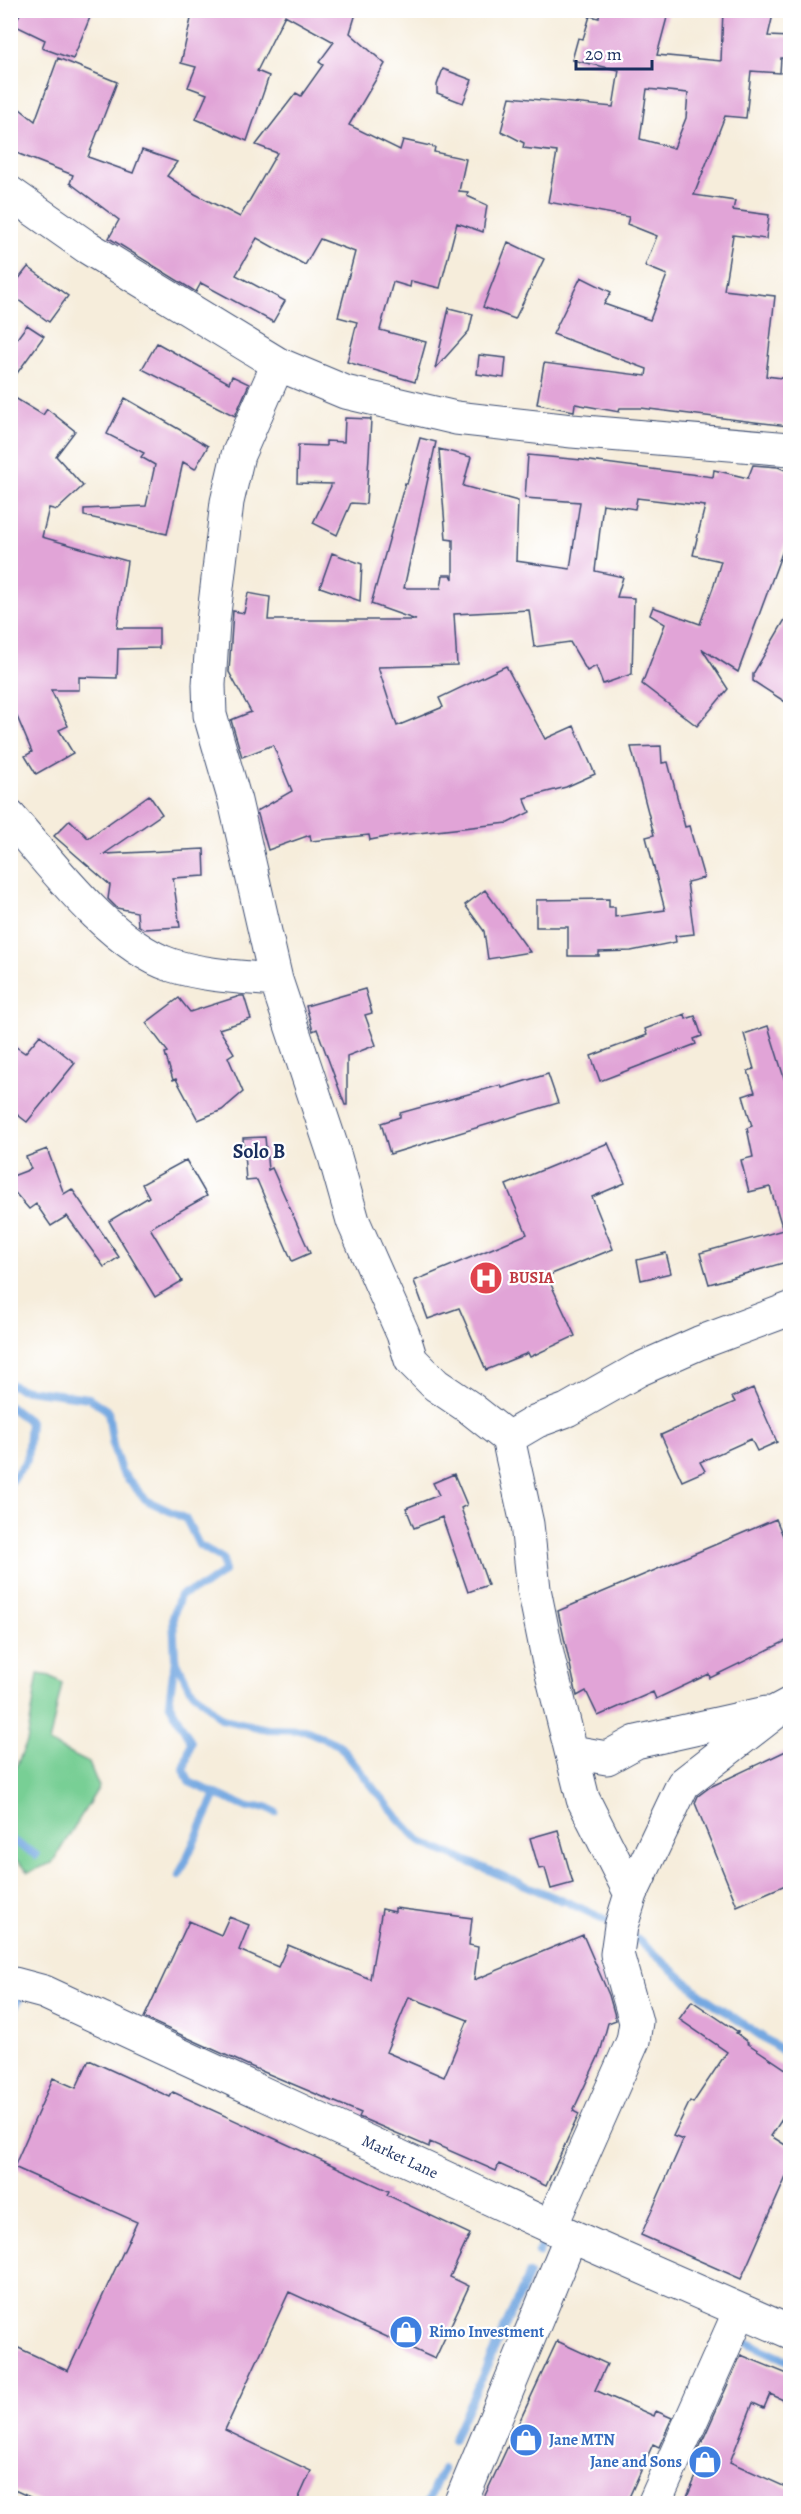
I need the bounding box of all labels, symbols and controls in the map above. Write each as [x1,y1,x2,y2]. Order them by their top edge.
scale bar [576,33,652,71]
text: 20 m [585,42,622,66]
district label: Solo B [233,1138,285,1165]
hospital icon: BUSIA [468,1260,504,1296]
place label: BUSIA [509,1267,555,1289]
street label: Market Lane [358,2130,442,2184]
shop icon: Rimo Investment [388,2314,424,2350]
place label: Rimo Investment [429,2321,545,2343]
shop icon: Jane MTN [508,2422,544,2458]
place label: Jane MTN [549,2429,615,2451]
shop icon: Jane and Sons [687,2444,723,2480]
place label: Jane and Sons [590,2451,682,2473]

